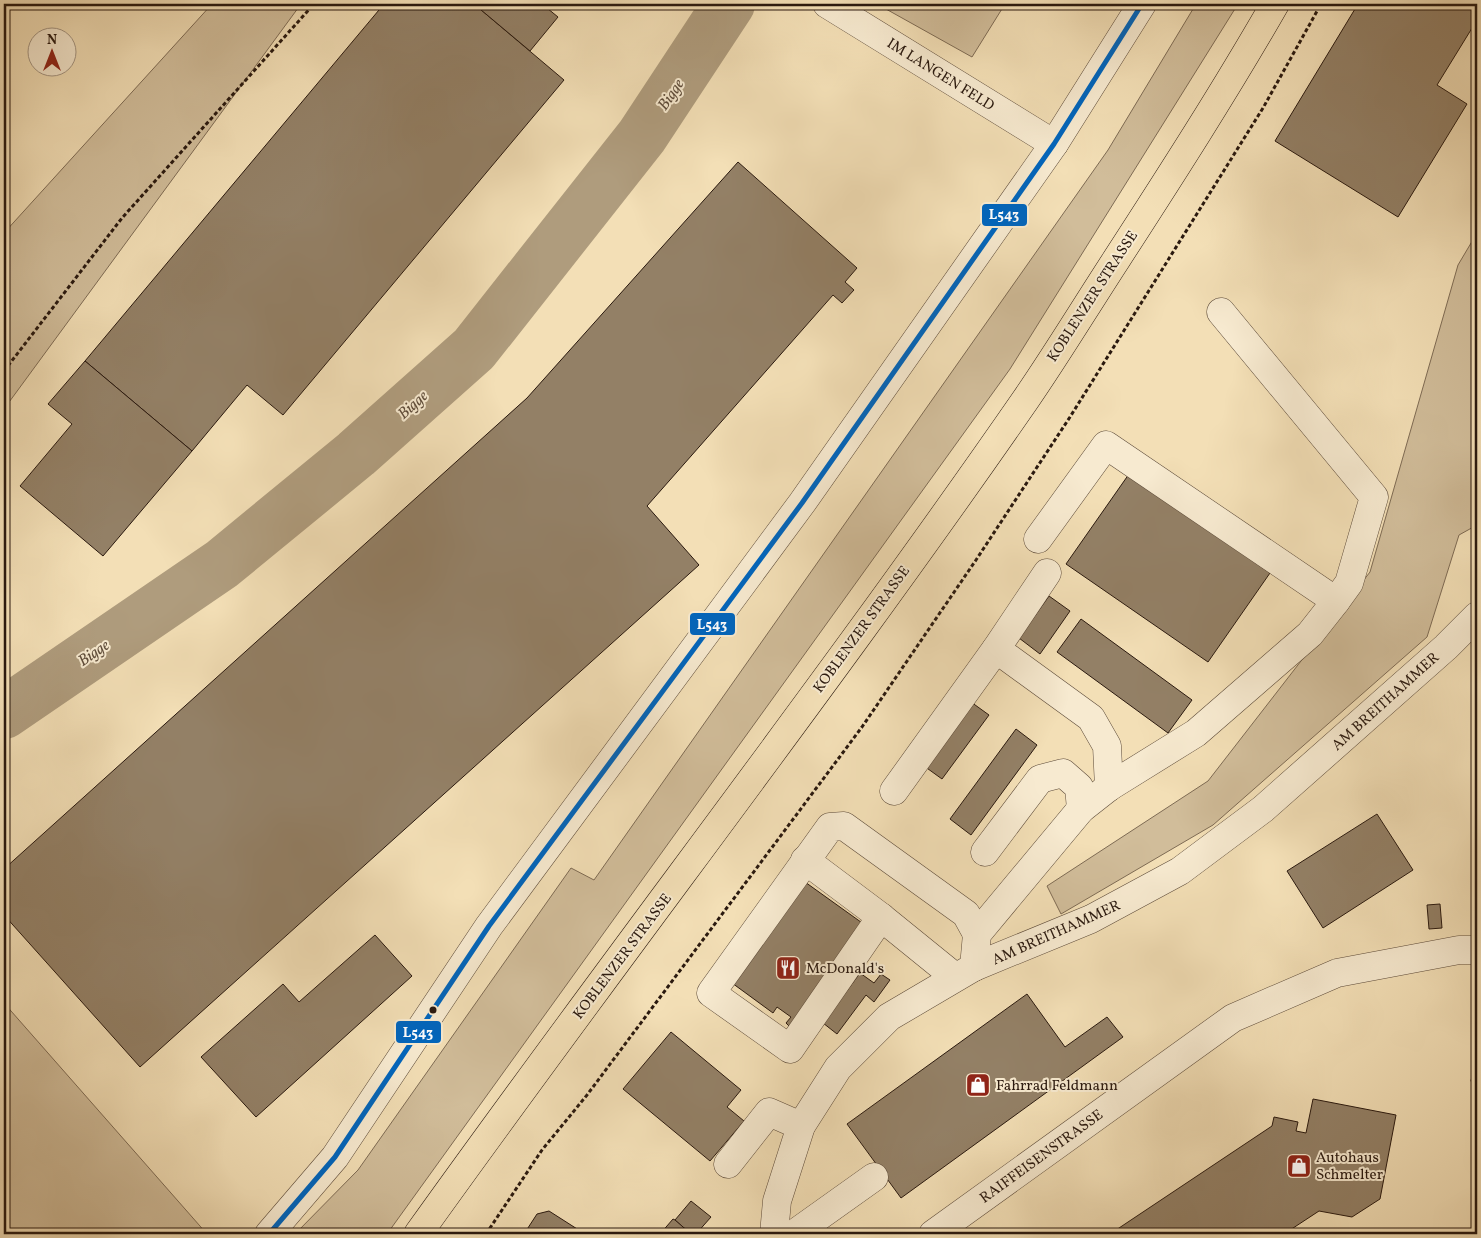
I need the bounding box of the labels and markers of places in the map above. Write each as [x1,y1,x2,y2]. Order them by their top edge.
restaurant icon: McDonald's [775,955,801,981]
place label: McDonald's [806,959,884,980]
unlabelled marker [428,1005,438,1015]
shop icon: Fahrrad Feldmann [965,1072,991,1098]
place label: Fahrrad Feldmann [996,1076,1118,1097]
place label: Autohaus Schmelter [1316,1148,1383,1186]
shop icon: Autohaus Schmelter [1286,1153,1312,1179]

